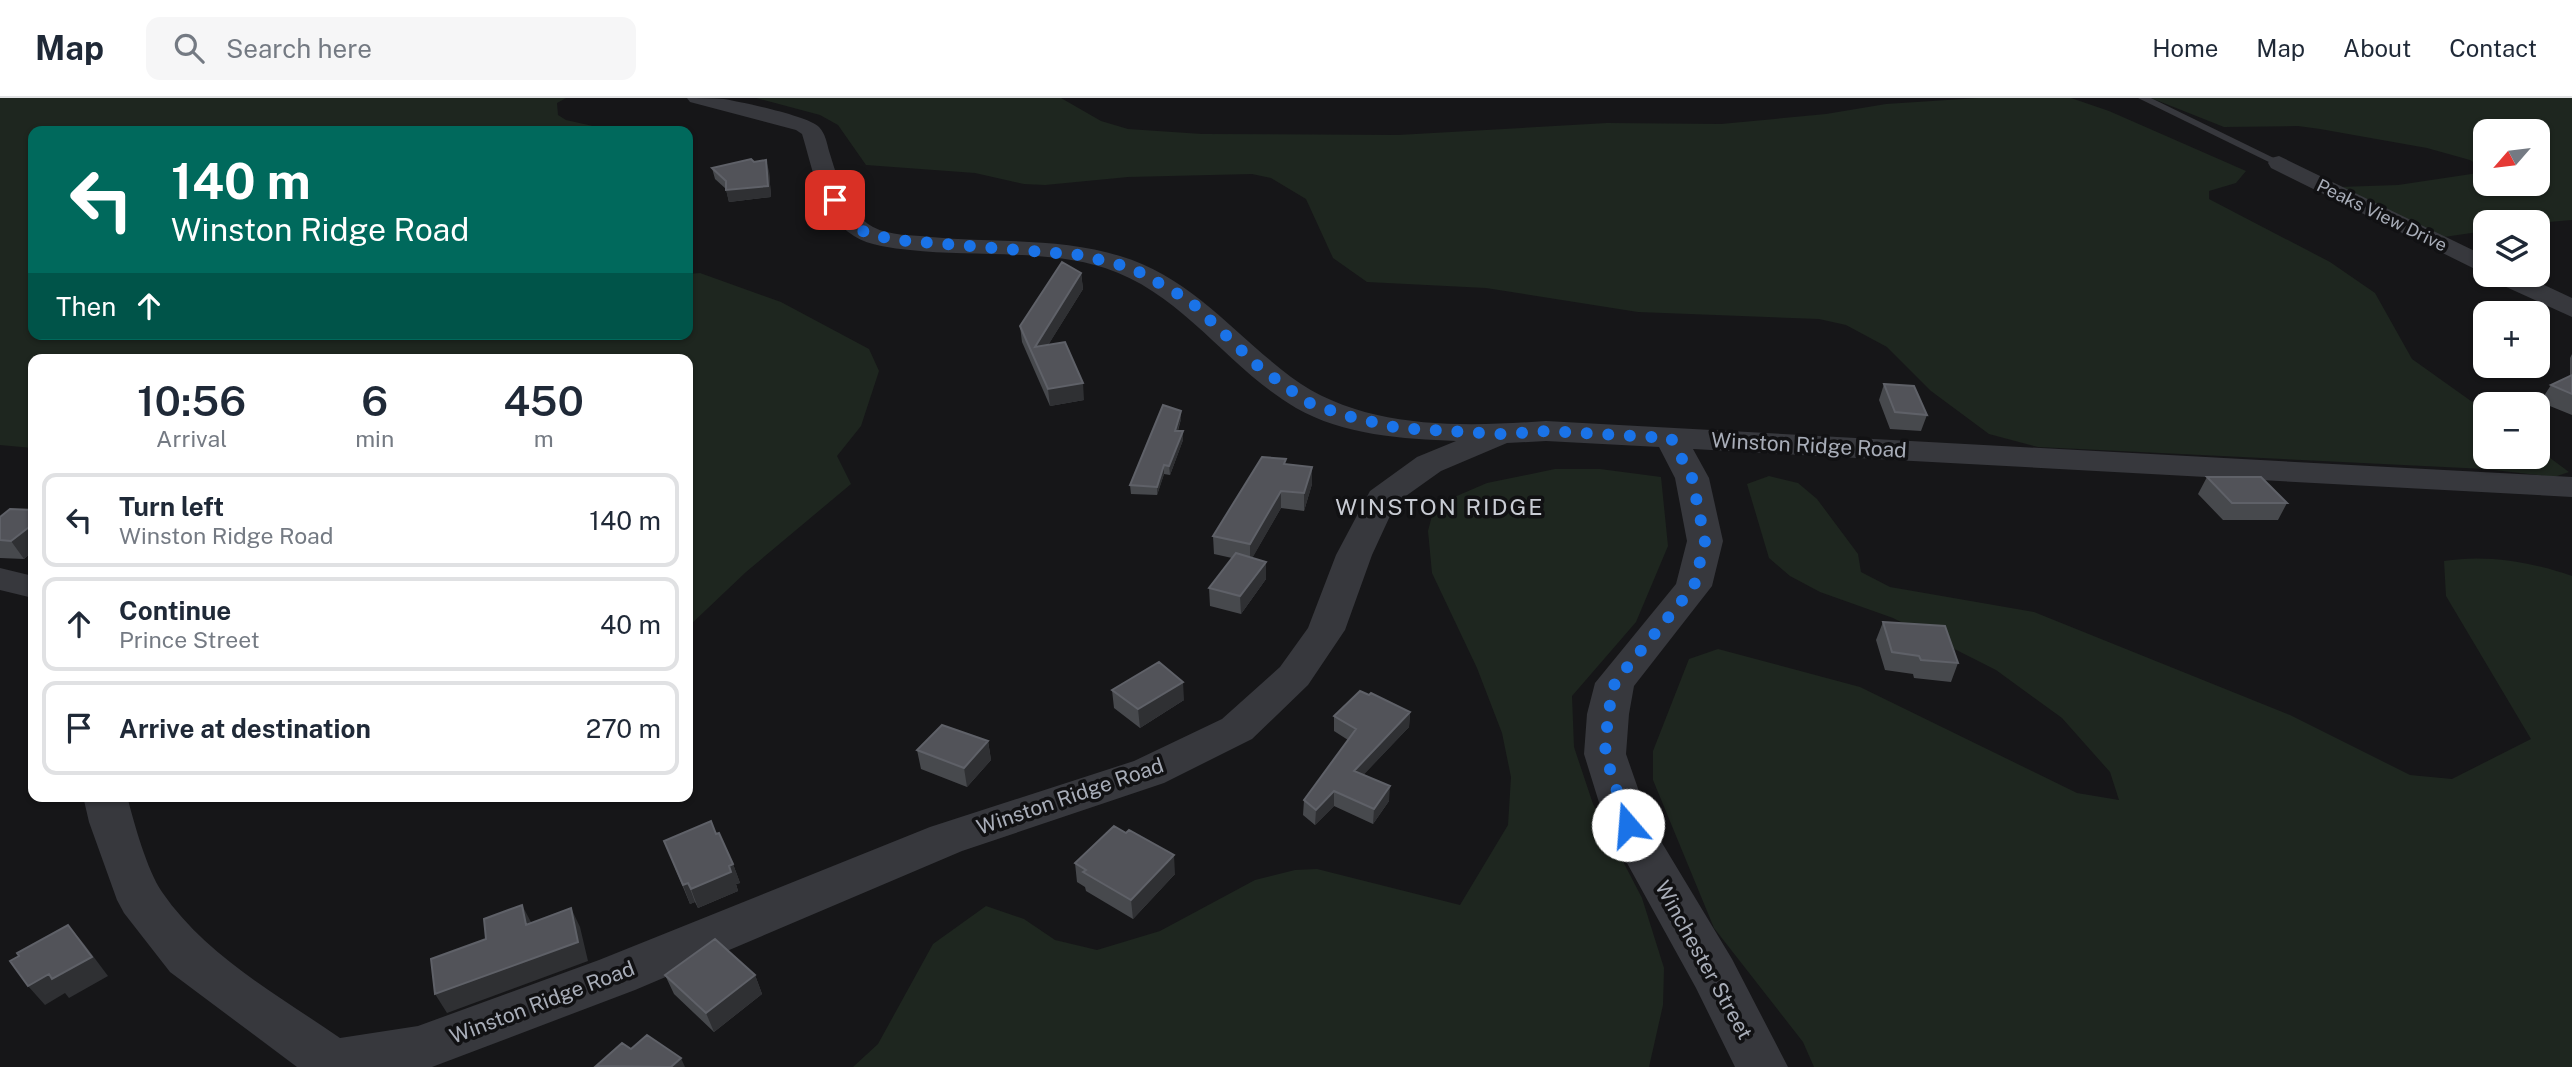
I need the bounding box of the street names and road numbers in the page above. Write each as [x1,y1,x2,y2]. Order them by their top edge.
street label: Peaks View Drive [2313,174,2451,256]
street label: Winston Ridge Road [1711,427,1907,463]
street label: Winston Ridge Road [973,752,1167,840]
street label: Winchester Street [1650,876,1758,1044]
street label: Winston Ridge Road [446,955,638,1049]

